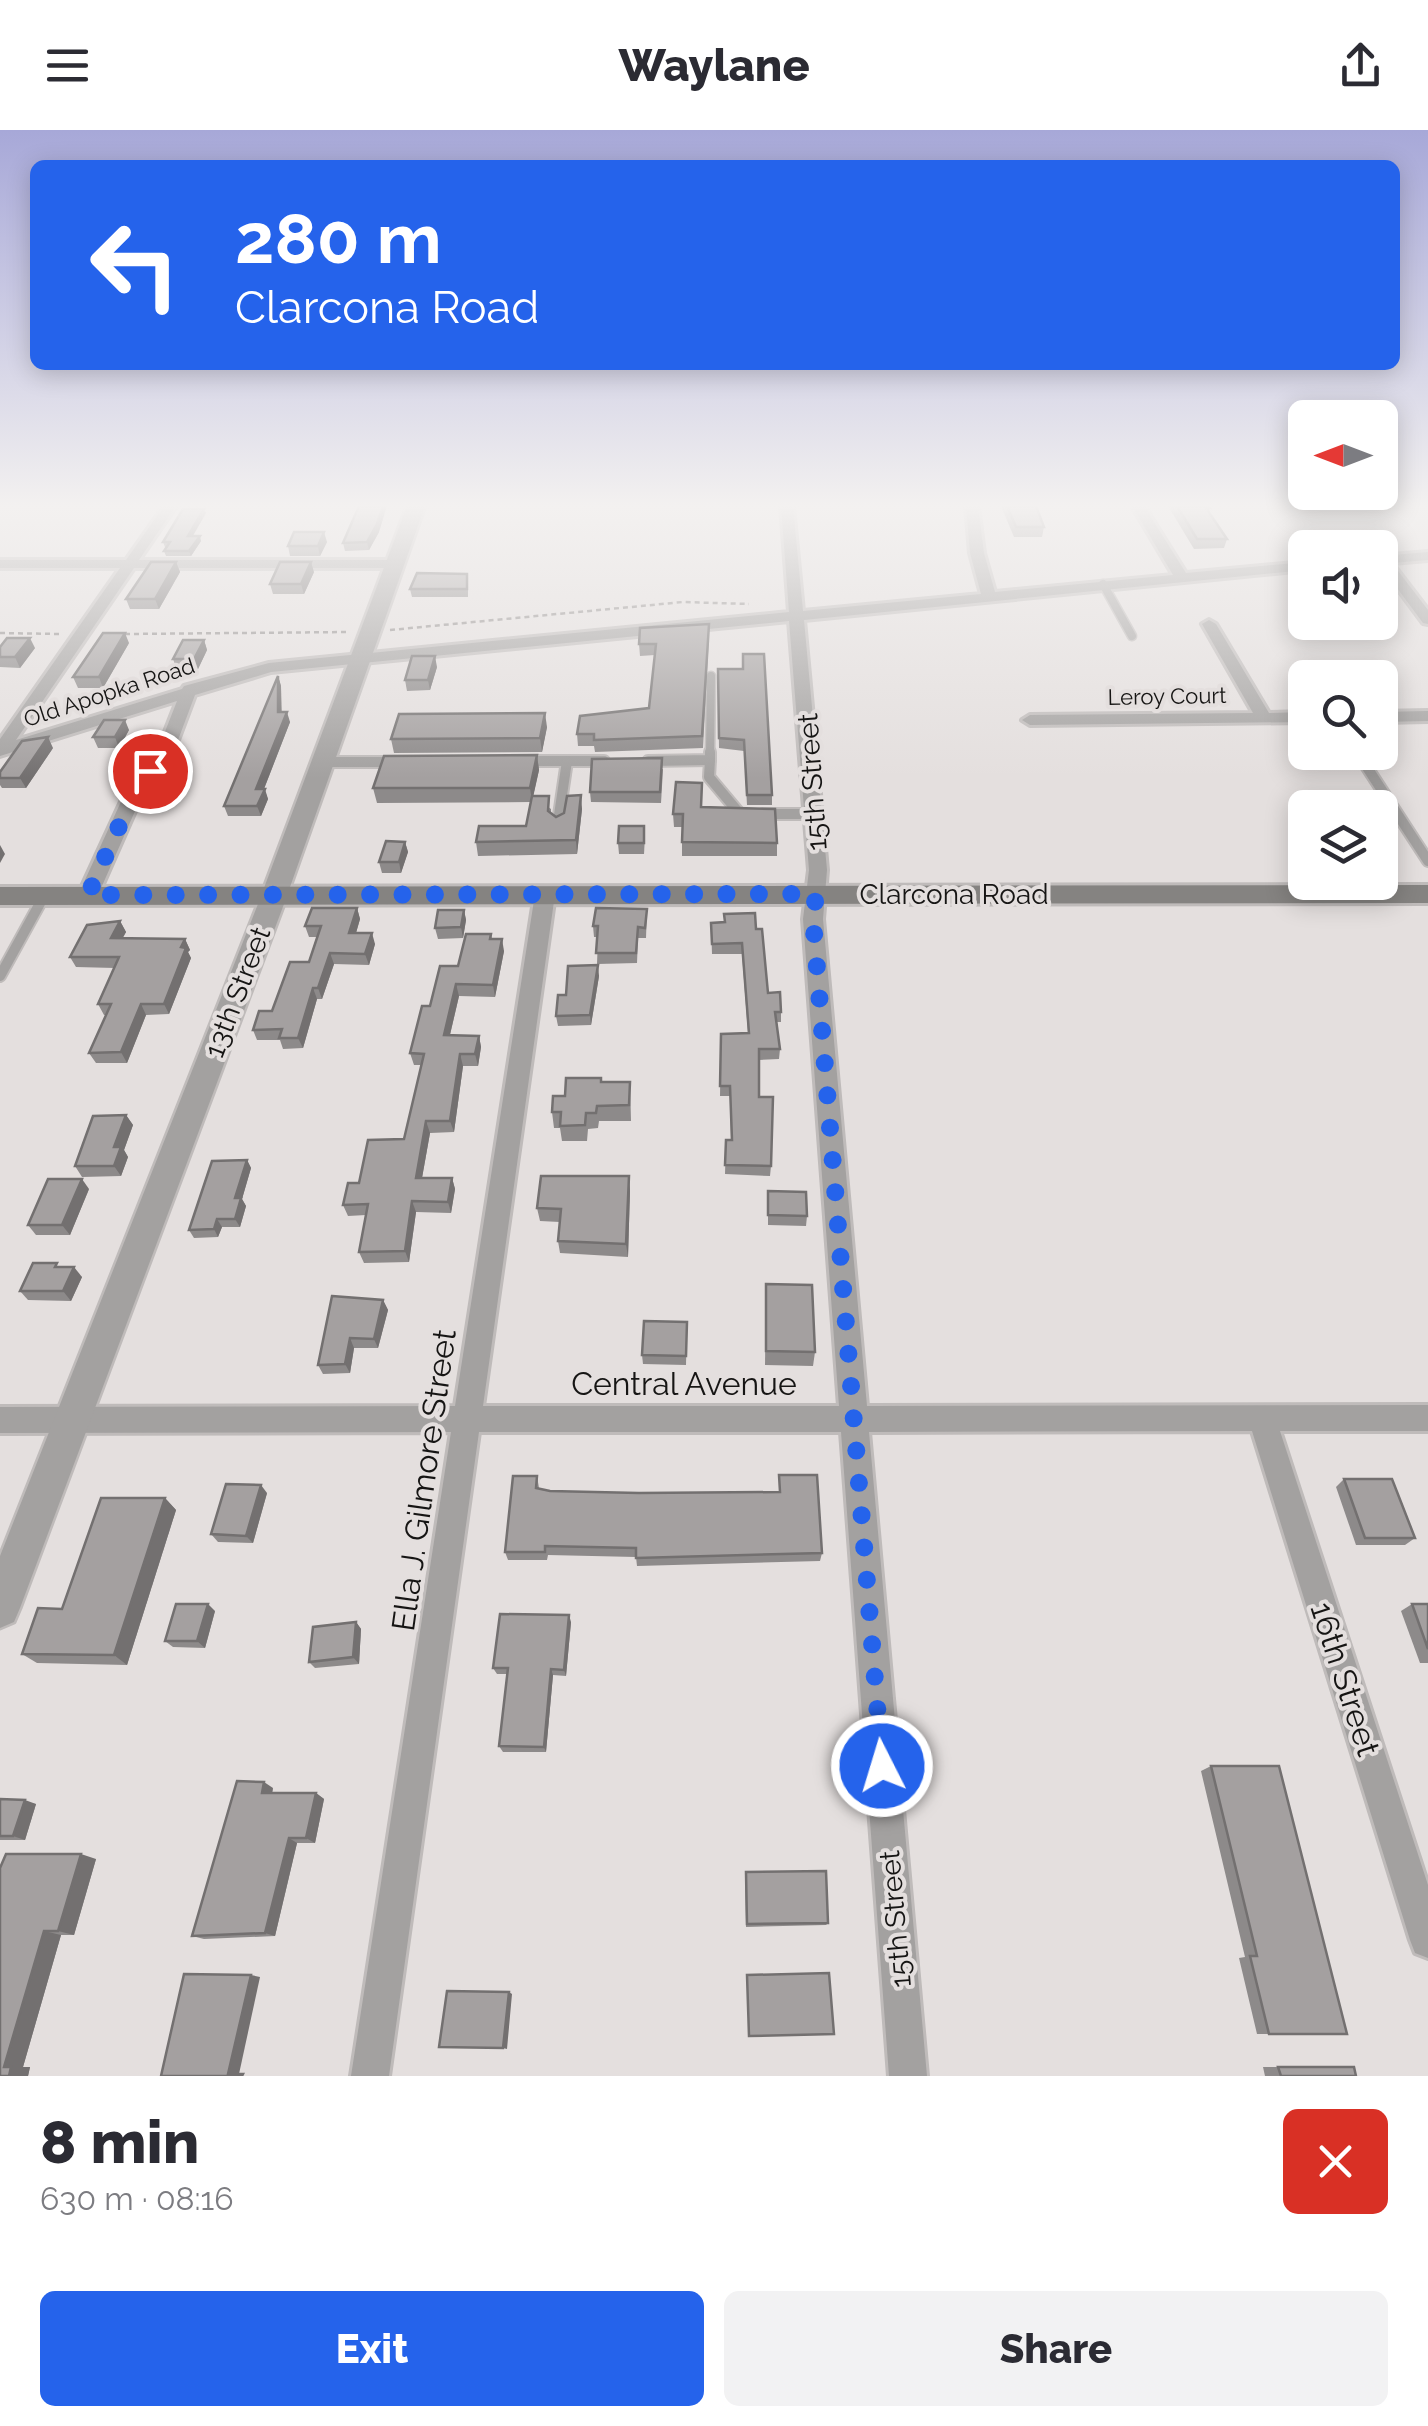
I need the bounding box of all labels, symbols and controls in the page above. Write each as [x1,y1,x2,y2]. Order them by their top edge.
icon: menu [40,38,95,93]
icon: share [1333,38,1388,93]
text: Waylane [618,39,810,92]
text: 280 m [235,197,442,279]
icon: left [70,200,200,330]
text: Clarcona Road [235,281,539,334]
north arrow [1288,400,1398,510]
map controls [1288,400,1398,900]
button: sound [1288,530,1398,640]
street label: Old Apopka Road [20,652,198,732]
button: search [1288,660,1398,770]
street label: Leroy Court [1107,682,1227,710]
street label: 15th Street [791,712,834,852]
pin [108,729,193,814]
icon: arrive [123,744,178,799]
button: layers [1288,790,1398,900]
street label: Clarcona Road [859,878,1049,911]
street label: 13th Street [197,922,278,1062]
street label: Ella J. Gilmore Street [384,1326,463,1633]
street label: Central Avenue [571,1365,797,1402]
street label: 16th Street [1303,1597,1388,1761]
position arrow [830,1714,934,1818]
street label: 15th Street [873,1848,918,1989]
text: 8 min [40,2107,199,2177]
button: close [1283,2109,1388,2214]
text: 630 m · 08:16 [40,2180,233,2217]
button: Exit [40,2291,704,2406]
button: Share [724,2291,1388,2406]

